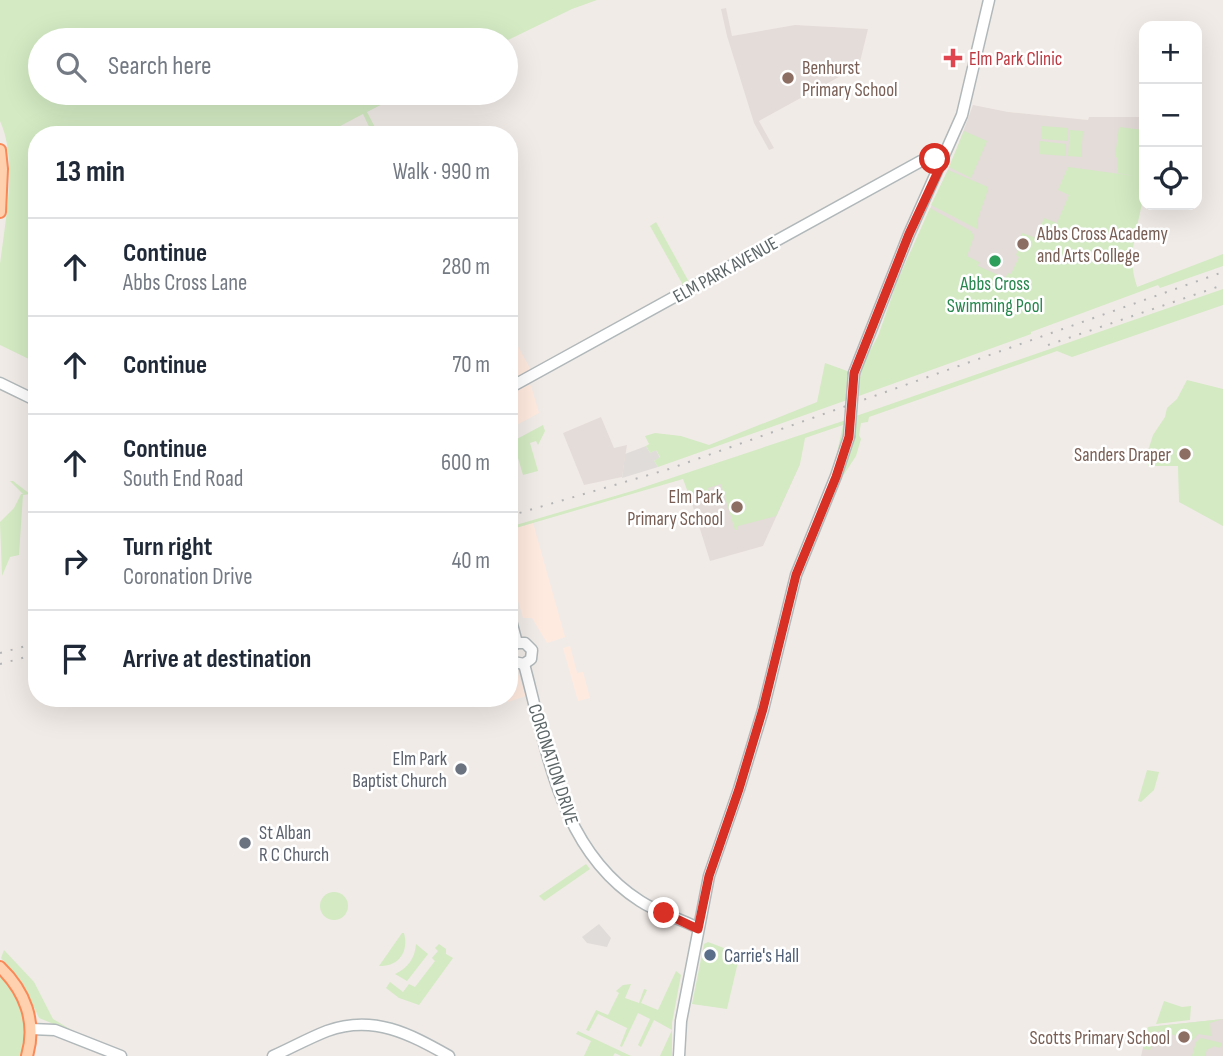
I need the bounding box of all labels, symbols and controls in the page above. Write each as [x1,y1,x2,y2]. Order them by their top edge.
map controls [1139,21,1202,210]
button: + [1139,21,1202,84]
search box [28,28,518,105]
icon: search [52,48,90,86]
marker: Elm Park Clinic [943,48,963,68]
place label: Elm Park Clinic [969,48,1062,71]
text: Search here [108,51,211,82]
place label: Benhurst Primary School [802,57,898,102]
marker: Benhurst Primary School [780,70,796,86]
button: − [1139,84,1202,147]
route start [919,143,950,174]
button: locate [1139,147,1202,210]
text: 13 min [56,154,125,190]
text: Walk · 990 m [393,158,490,186]
place label: Abbs Cross Academy and Arts College [1036,223,1168,268]
street label: ELM PARK AVENUE [669,232,782,309]
marker: Abbs Cross Academy and Arts College [1015,236,1031,252]
text: Continue [123,238,207,269]
icon: ahead [56,248,94,286]
text: 280 m [442,253,490,281]
marker: Abbs Cross Swimming Pool [987,253,1003,269]
text: Abbs Cross Lane [123,269,247,297]
place label: Abbs Cross Swimming Pool [947,273,1043,318]
icon: ahead [56,346,94,384]
text: Continue [123,350,207,381]
text: 70 m [452,351,490,379]
text: Continue [123,434,207,465]
icon: ahead [56,444,94,482]
place label: Sanders Draper [1074,444,1172,467]
marker: Sanders Draper [1177,446,1193,462]
text: 600 m [441,449,490,477]
text: South End Road [123,465,243,493]
place label: Elm Park Primary School [627,486,724,531]
marker: Elm Park Primary School [729,499,745,515]
text: Turn right [123,532,212,563]
icon: right [56,542,94,580]
text: 40 m [452,547,490,575]
text: Coronation Drive [123,563,252,591]
icon: arrive [56,640,94,678]
text: Arrive at destination [123,644,311,675]
street label: CORONATION DRIVE [522,701,583,828]
place label: Elm Park Baptist Church [352,748,448,793]
marker: Elm Park Baptist Church [453,761,469,777]
place label: St Alban R C Church [259,822,329,867]
marker: St Alban R C Church [237,835,253,851]
route end [648,897,679,928]
place label: Carrie's Hall [724,945,799,968]
marker: Carrie's Hall [702,947,718,963]
place label: Scotts Primary School [1030,1027,1170,1050]
marker: Scotts Primary School [1176,1029,1192,1045]

